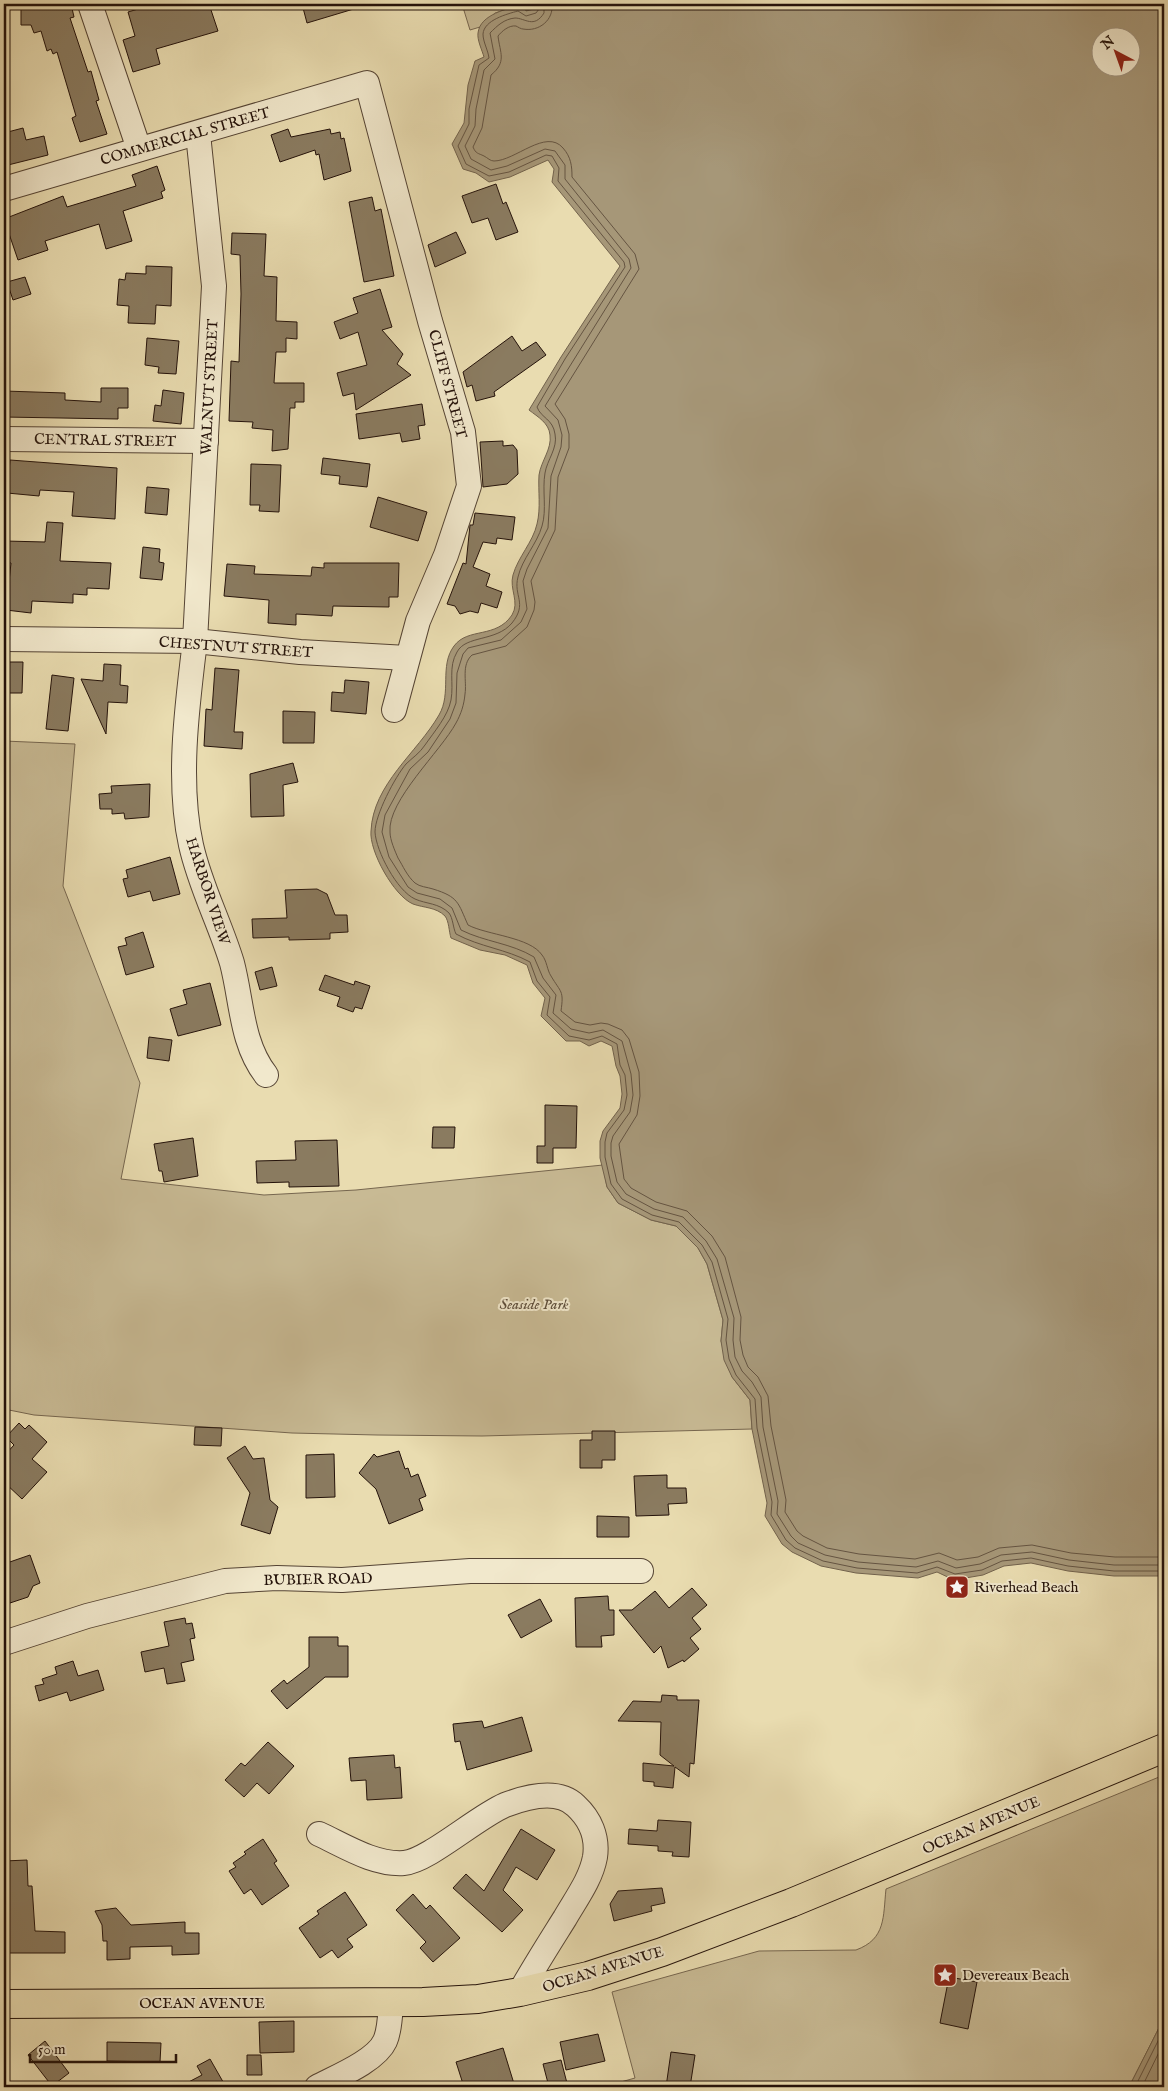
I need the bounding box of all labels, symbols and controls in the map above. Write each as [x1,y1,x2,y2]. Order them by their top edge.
north arrow [1090,28,1140,78]
text: N [1097,32,1119,54]
street label: COMMERCIAL STREET [98,103,272,170]
street label: WALNUT STREET [196,319,223,455]
street label: CLIFF STREET [424,328,471,441]
street label: CENTRAL STREET [34,430,176,451]
street label: CHESTNUT STREET [158,633,314,662]
street label: HARBOR VIEW [181,835,234,948]
park label: Seaside Park [499,1295,569,1314]
street label: BUBIER ROAD [263,1569,373,1590]
place icon: Riverhead Beach [944,1574,970,1600]
place label: Riverhead Beach [974,1578,1078,1597]
street label: OCEAN AVENUE [920,1792,1043,1859]
street label: OCEAN AVENUE [540,1942,666,1997]
place icon: Devereaux Beach [932,1962,958,1988]
place label: Devereaux Beach [962,1966,1069,1985]
street label: OCEAN AVENUE [139,1994,265,2013]
scale bar [30,2031,176,2063]
text: 50 m [38,2040,66,2059]

